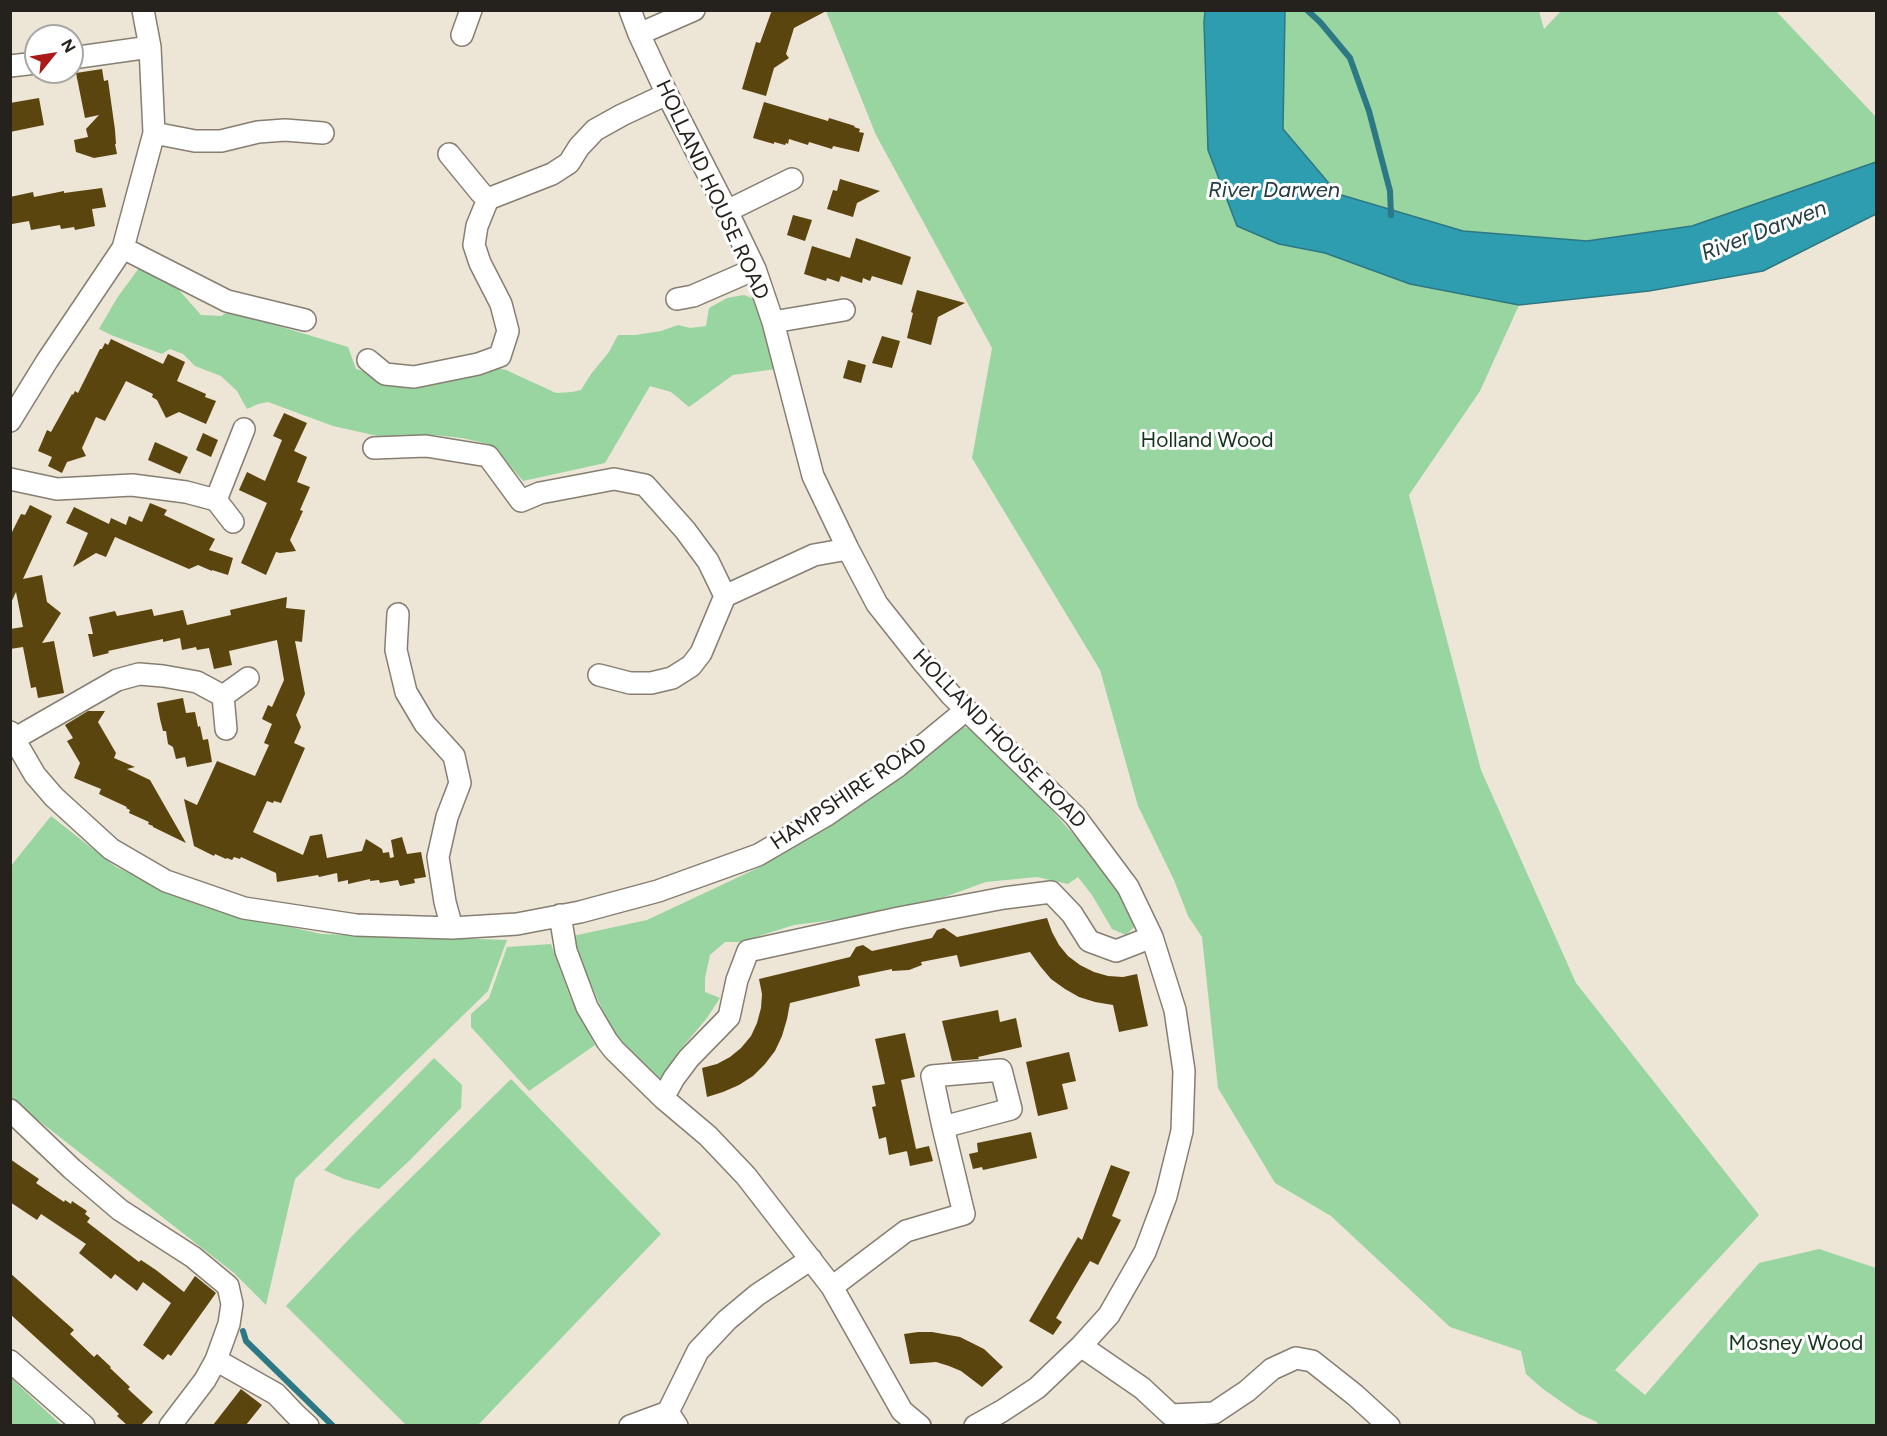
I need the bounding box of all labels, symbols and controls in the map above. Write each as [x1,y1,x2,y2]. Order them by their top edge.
north arrow [24,24,84,84]
text: N [57,36,80,56]
street label: HOLLAND HOUSE ROAD [650,76,774,304]
water label: River Darwen [1208,178,1340,204]
water label: River Darwen [1698,195,1830,267]
park label: Holland Wood [1140,428,1274,454]
street label: HOLLAND HOUSE ROAD [907,644,1091,834]
street label: HAMPSHIRE ROAD [766,732,932,856]
park label: Mosney Wood [1729,1331,1863,1357]

